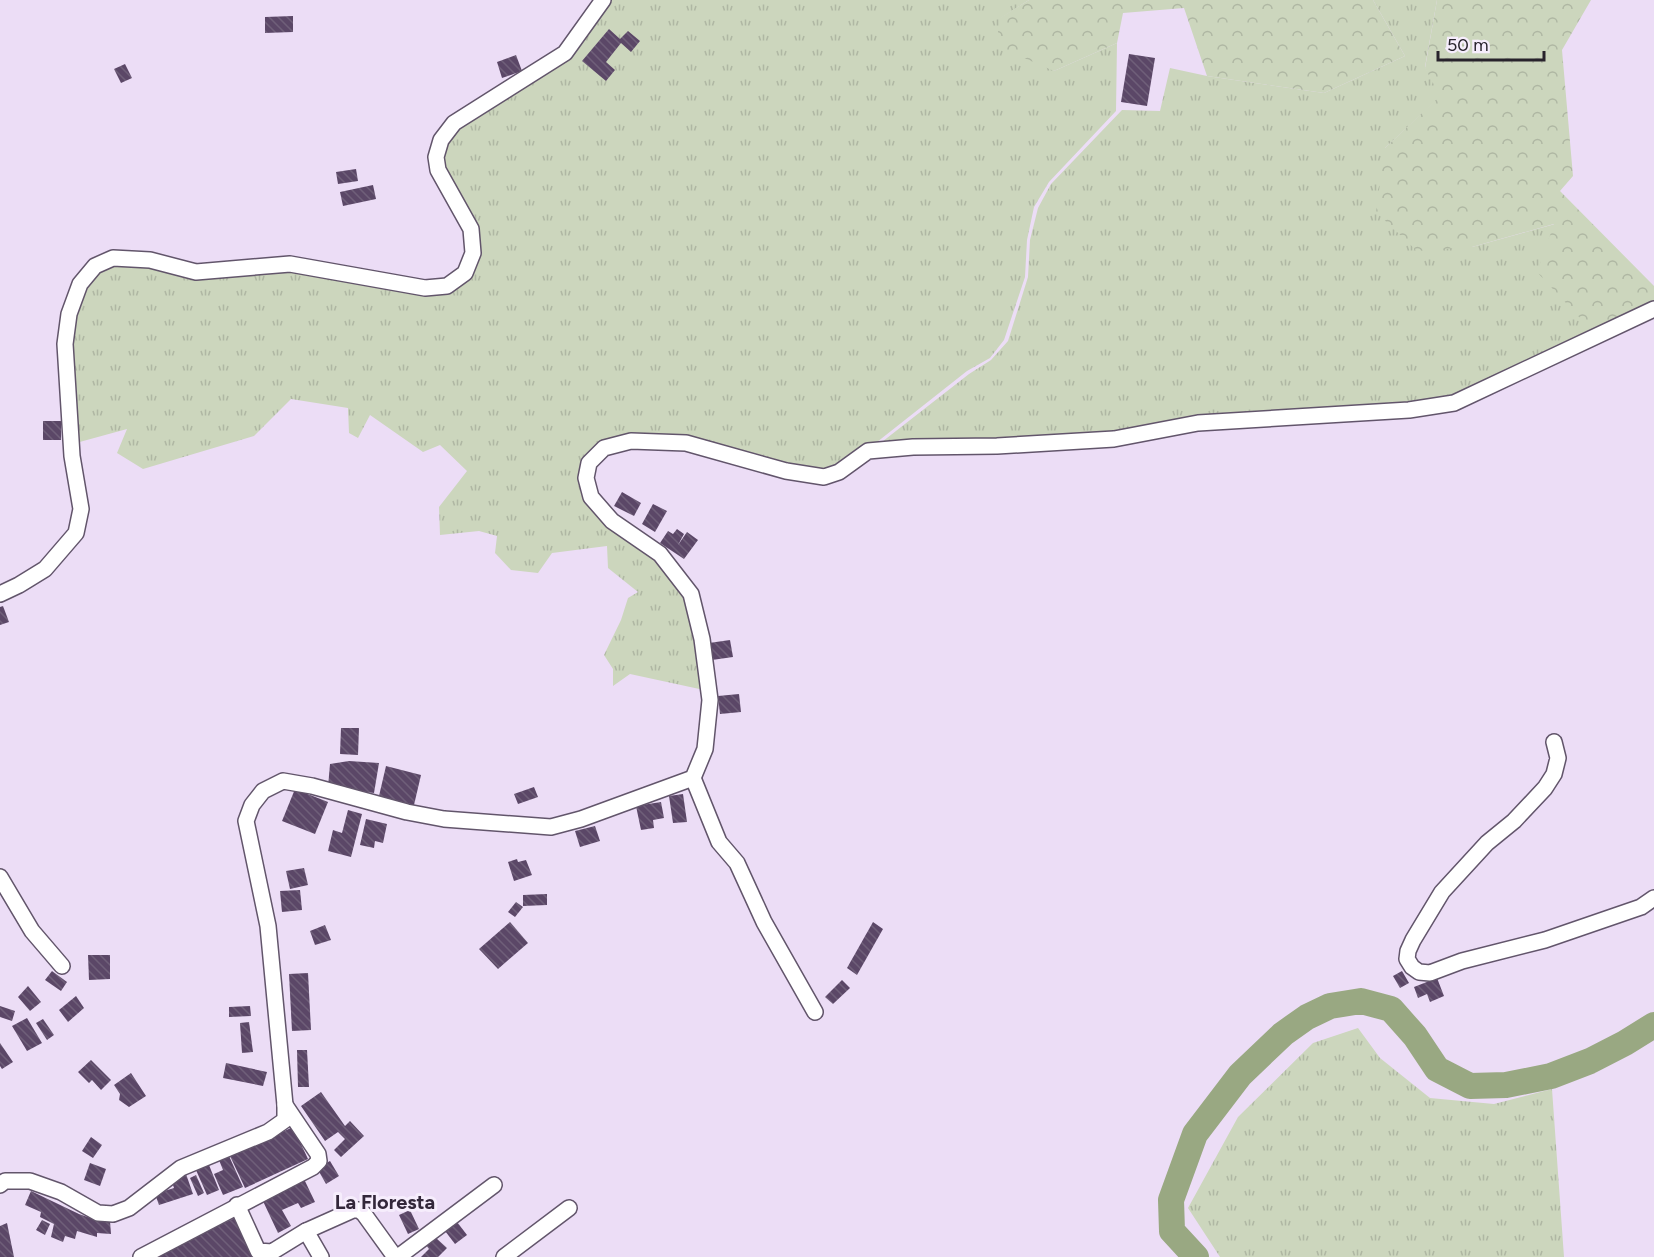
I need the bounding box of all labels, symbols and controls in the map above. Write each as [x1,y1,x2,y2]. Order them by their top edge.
scale bar [1438,24,1544,62]
text: 50 m [1447,34,1489,56]
district label: La Floresta [335,1190,435,1214]

